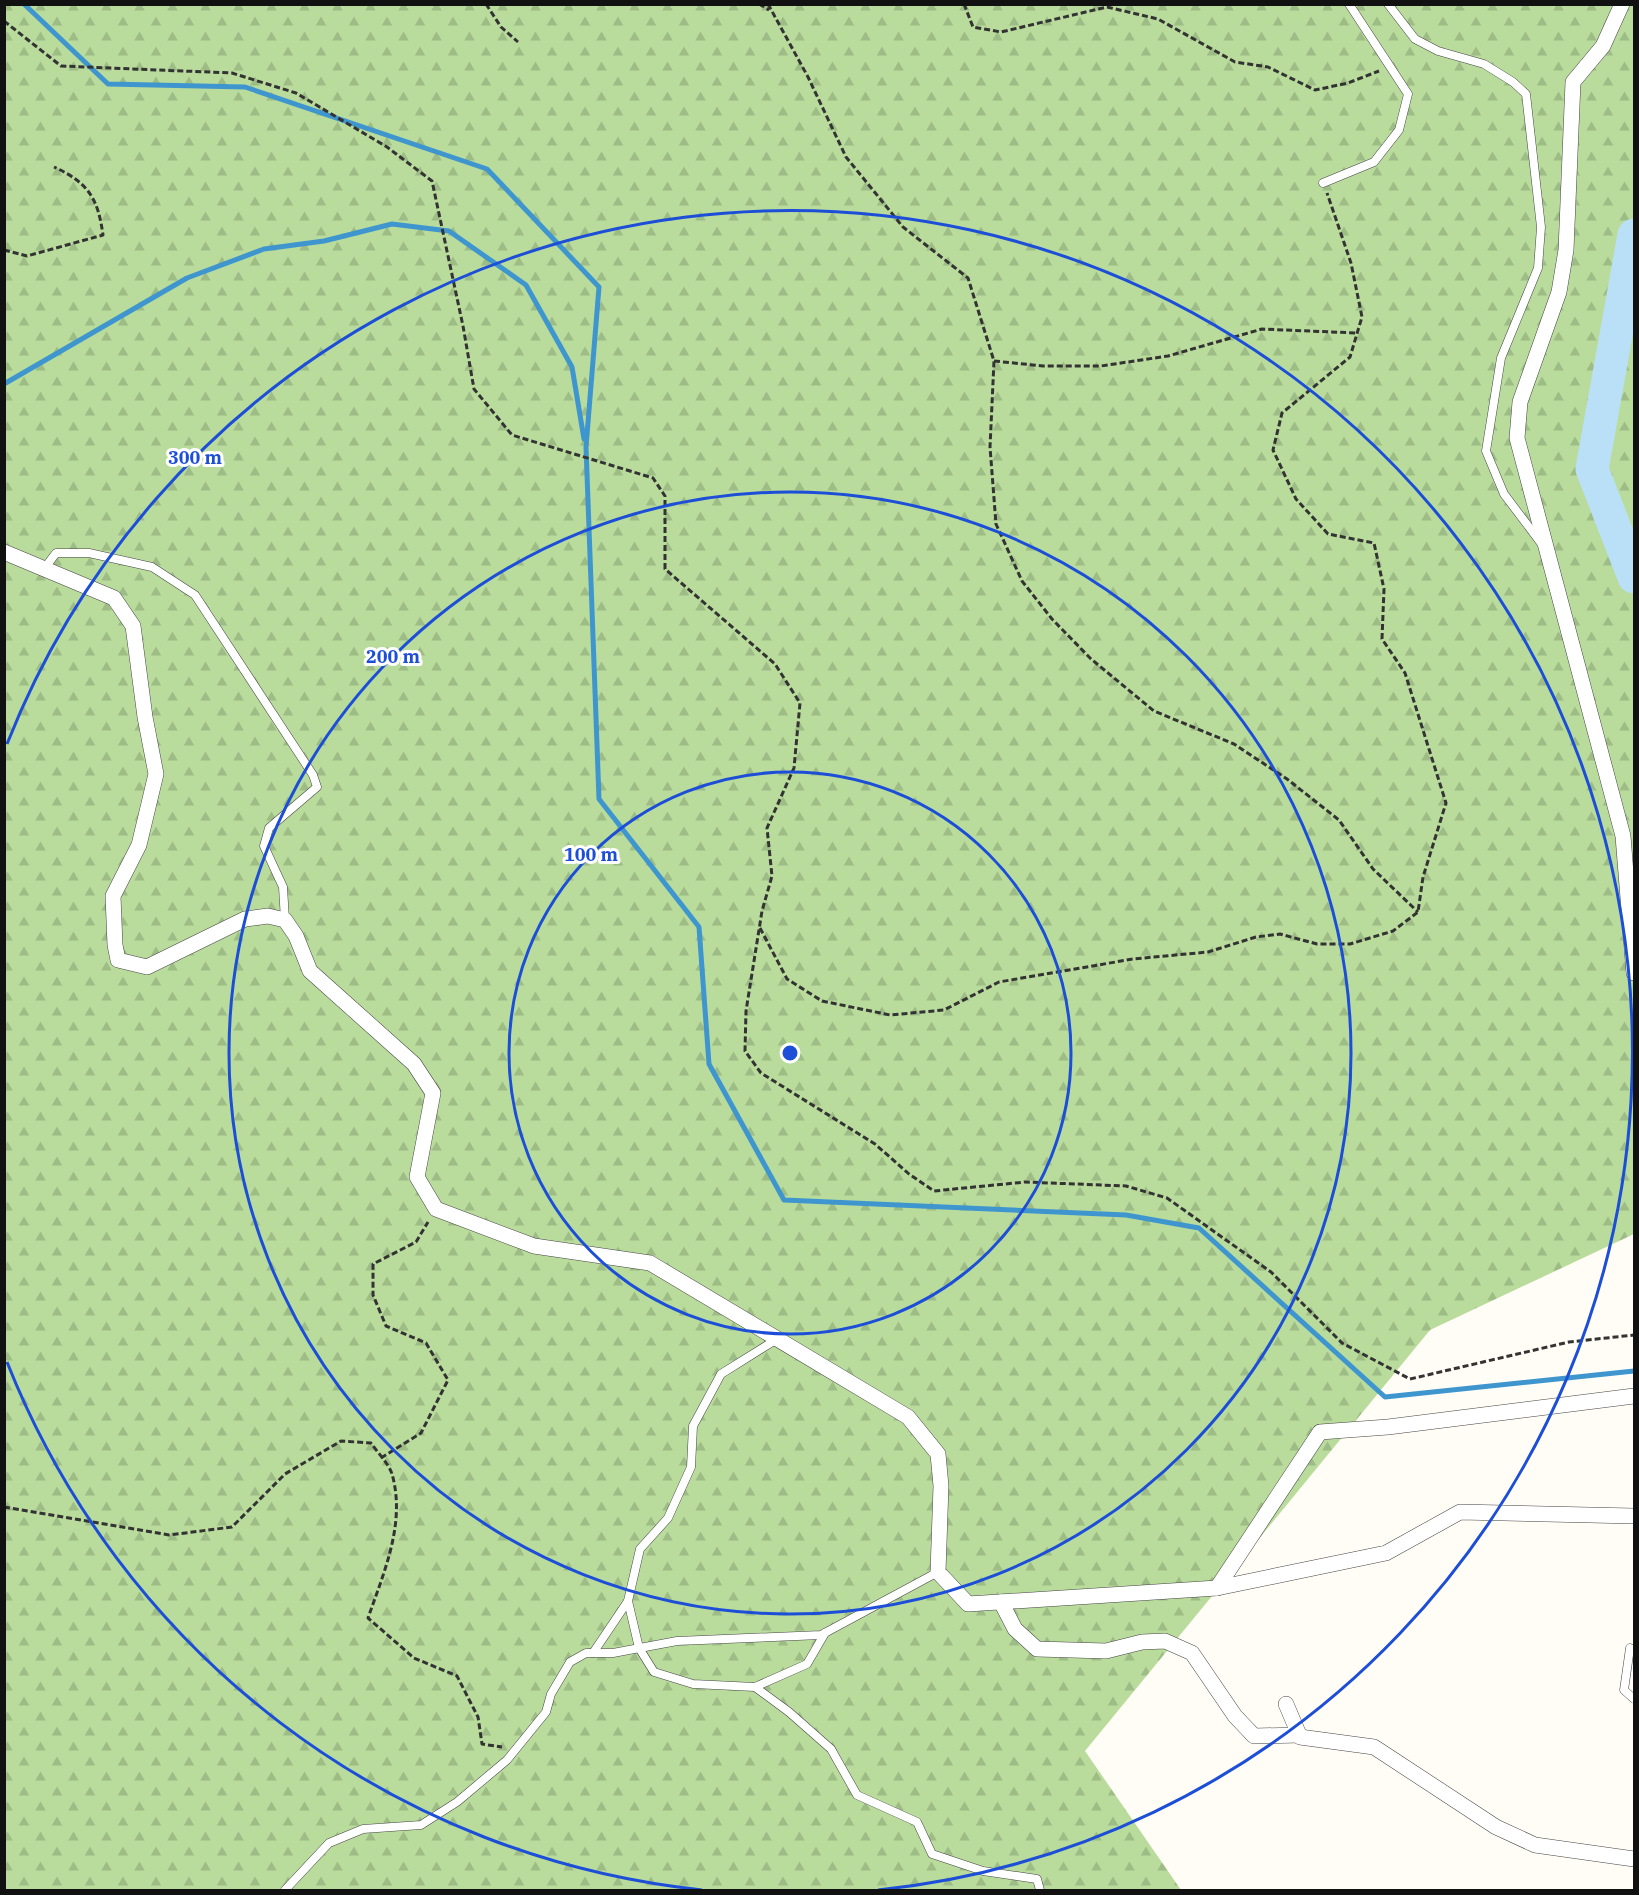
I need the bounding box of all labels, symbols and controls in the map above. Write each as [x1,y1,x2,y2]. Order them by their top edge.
text: 300 m [168,446,223,469]
text: 200 m [366,645,421,668]
text: 100 m [564,843,619,866]
centre of rings [780,1043,800,1063]

